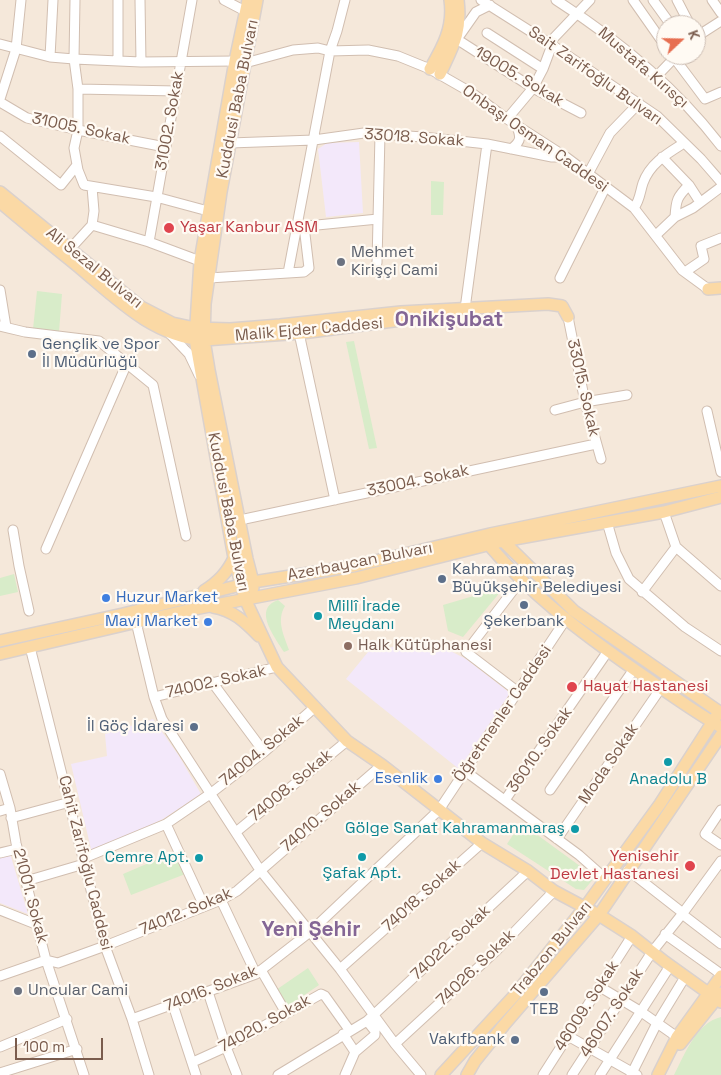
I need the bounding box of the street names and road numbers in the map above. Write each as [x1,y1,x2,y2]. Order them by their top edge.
street label: Kuddusi Baba Bulvarı [213,18,263,180]
street label: Sait Zarifoğlu Bulvarı [524,22,666,130]
street label: Mustafa Kırısçı [594,23,692,113]
street label: 19005. Sokak [471,43,567,111]
street label: 31002. Sokak [152,70,188,172]
street label: Onbaşı Osman Caddesi [458,81,612,197]
street label: 31005. Sokak [30,109,132,149]
street label: 33018. Sokak [363,125,465,151]
street label: Ali Sezal Bulvarı [42,223,146,313]
street label: Malik Ejder Caddesi [234,314,384,346]
street label: 33015. Sokak [562,337,604,439]
street label: Kuddusi Baba Bulvarı [203,431,253,593]
street label: 33004. Sokak [365,461,471,501]
street label: Azerbaycan Bulvarı [286,539,434,585]
street label: Öğretmenler Caddesi [450,642,556,786]
street label: 74002. Sokak [164,661,268,703]
street label: 36010. Sokak [503,703,577,797]
street label: 74004. Sokak [216,711,308,791]
street label: Moda Sokak [575,720,643,808]
street label: 74008. Sokak [246,746,336,826]
street label: Cahit Zarifoğlu Caddesi [54,774,116,952]
street label: 74010. Sokak [277,777,365,857]
street label: 21001. Sokak [8,846,52,946]
street label: 74018. Sokak [379,856,465,936]
street label: 74012. Sokak [137,884,235,940]
street label: Trabzon Bulvarı [508,898,596,1000]
street label: 74022. Sokak [407,901,495,985]
street label: 74026. Sokak [433,926,519,1010]
street label: 46009. Sokak [551,957,623,1055]
street label: 74016. Sokak [162,962,260,1016]
street label: 46007. Sokak [576,965,648,1061]
street label: 74020. Sokak [216,991,314,1057]

